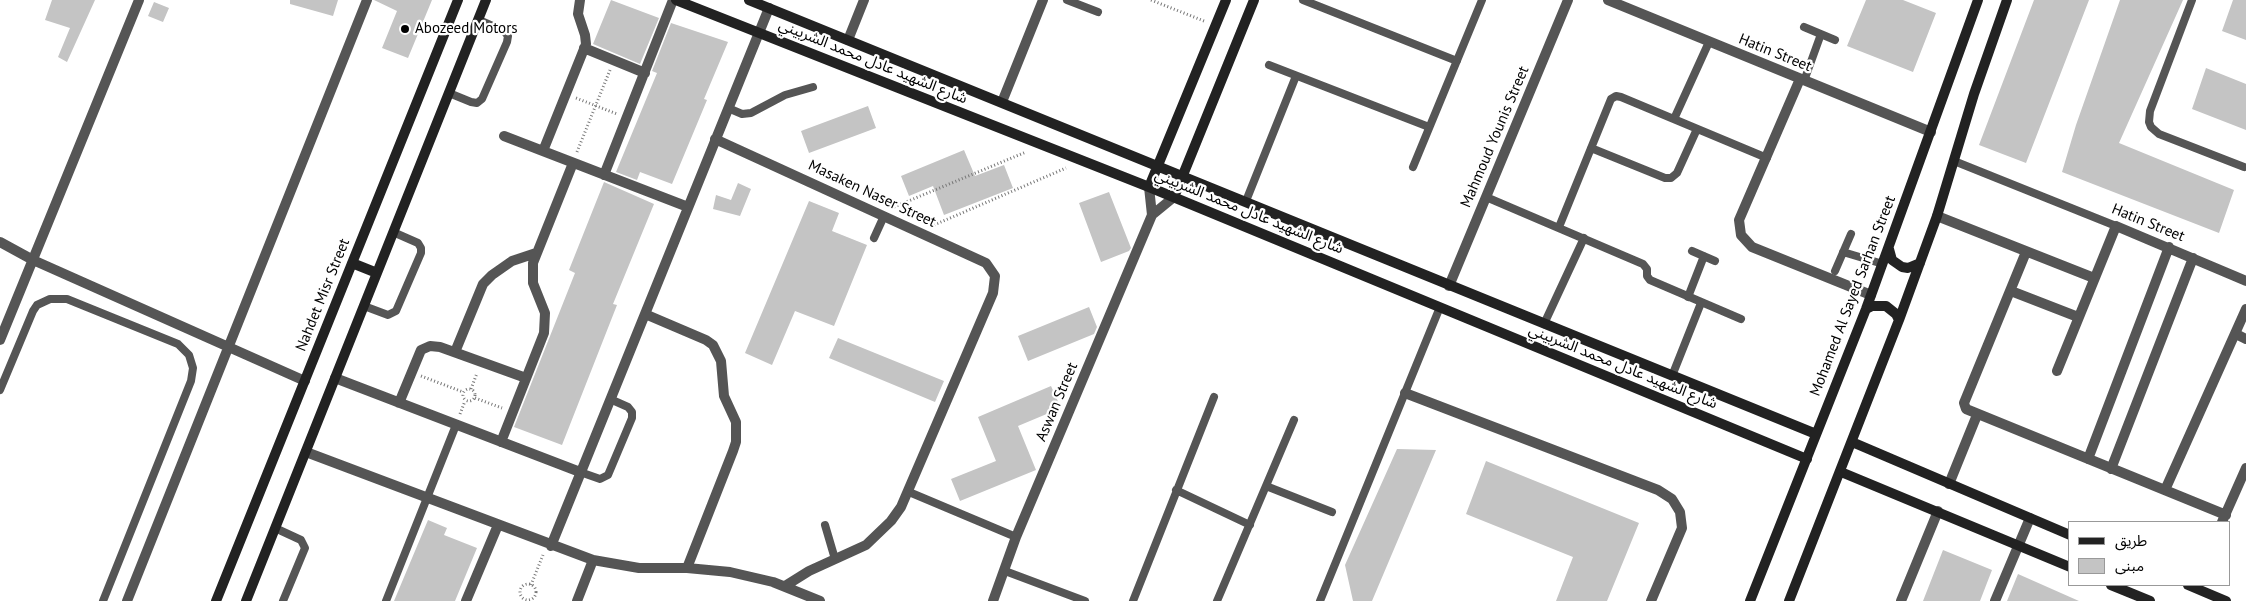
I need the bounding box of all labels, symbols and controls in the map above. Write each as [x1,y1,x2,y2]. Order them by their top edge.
street label: شارع الشهيد عادل محمد الشربيني [776,16,970,108]
place label: Abozeed Motors [415,20,518,38]
marker: Abozeed Motors [399,23,411,35]
street label: Hatin Street [1736,30,1814,76]
street label: Mahmoud Younis Street [1457,64,1533,210]
street label: Masaken Naser Street [805,157,939,231]
street label: شارع الشهيد عادل محمد الشربيني [1152,166,1346,258]
street label: Mohamed Al Sayed Sarhan Street [1806,193,1900,399]
street label: Hatin Street [2109,200,2187,246]
street label: Nahdet Misr Street [292,236,354,354]
street label: شارع الشهيد عادل محمد الشربيني [1526,321,1720,413]
street label: Aswan Street [1032,360,1082,444]
legend [2068,521,2231,586]
text: طريق [2115,531,2147,550]
text: مبنى [2115,556,2144,575]

